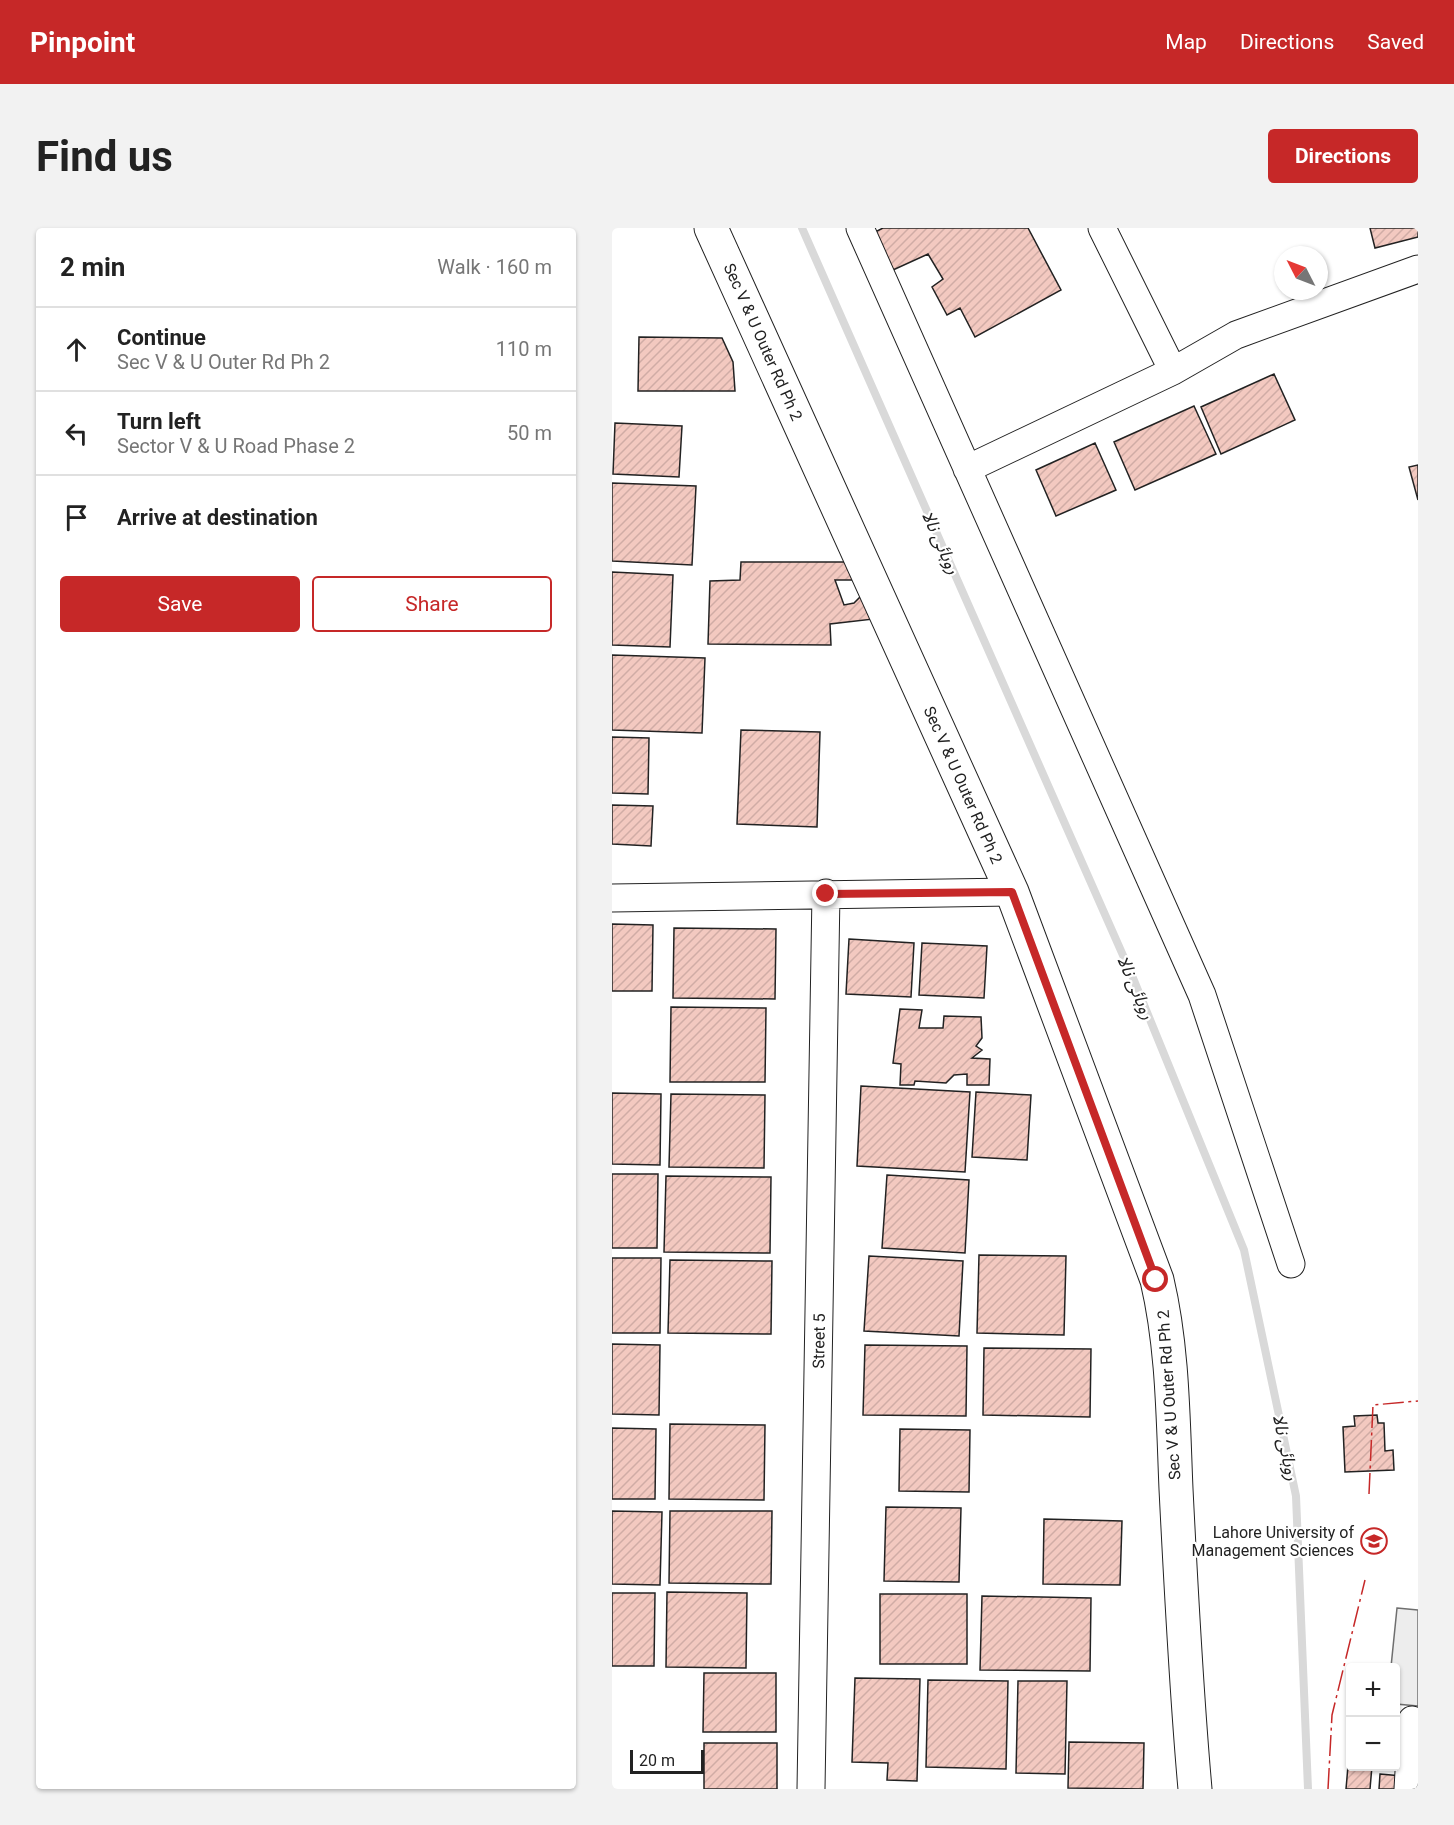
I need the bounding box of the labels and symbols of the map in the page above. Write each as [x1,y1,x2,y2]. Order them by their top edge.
north arrow [1274,246,1328,300]
street label: Sec V & U Outer Rd Ph 2 [720,260,806,424]
water label: روہائی نالا [917,507,965,578]
street label: Sec V & U Outer Rd Ph 2 [920,703,1006,867]
route end [812,880,838,906]
water label: روہائی نالا [1112,952,1159,1023]
route start [1142,1266,1168,1292]
street label: Sec V & U Outer Rd Ph 2 [1154,1309,1184,1481]
street label: Street 5 [809,1313,829,1369]
water label: روہائی نالا [1268,1412,1303,1483]
place label: Lahore University of Management Sciences [1192,1523,1354,1560]
school or university icon: Lahore University of Management Sciences [1359,1526,1389,1556]
scale bar [630,1747,704,1774]

